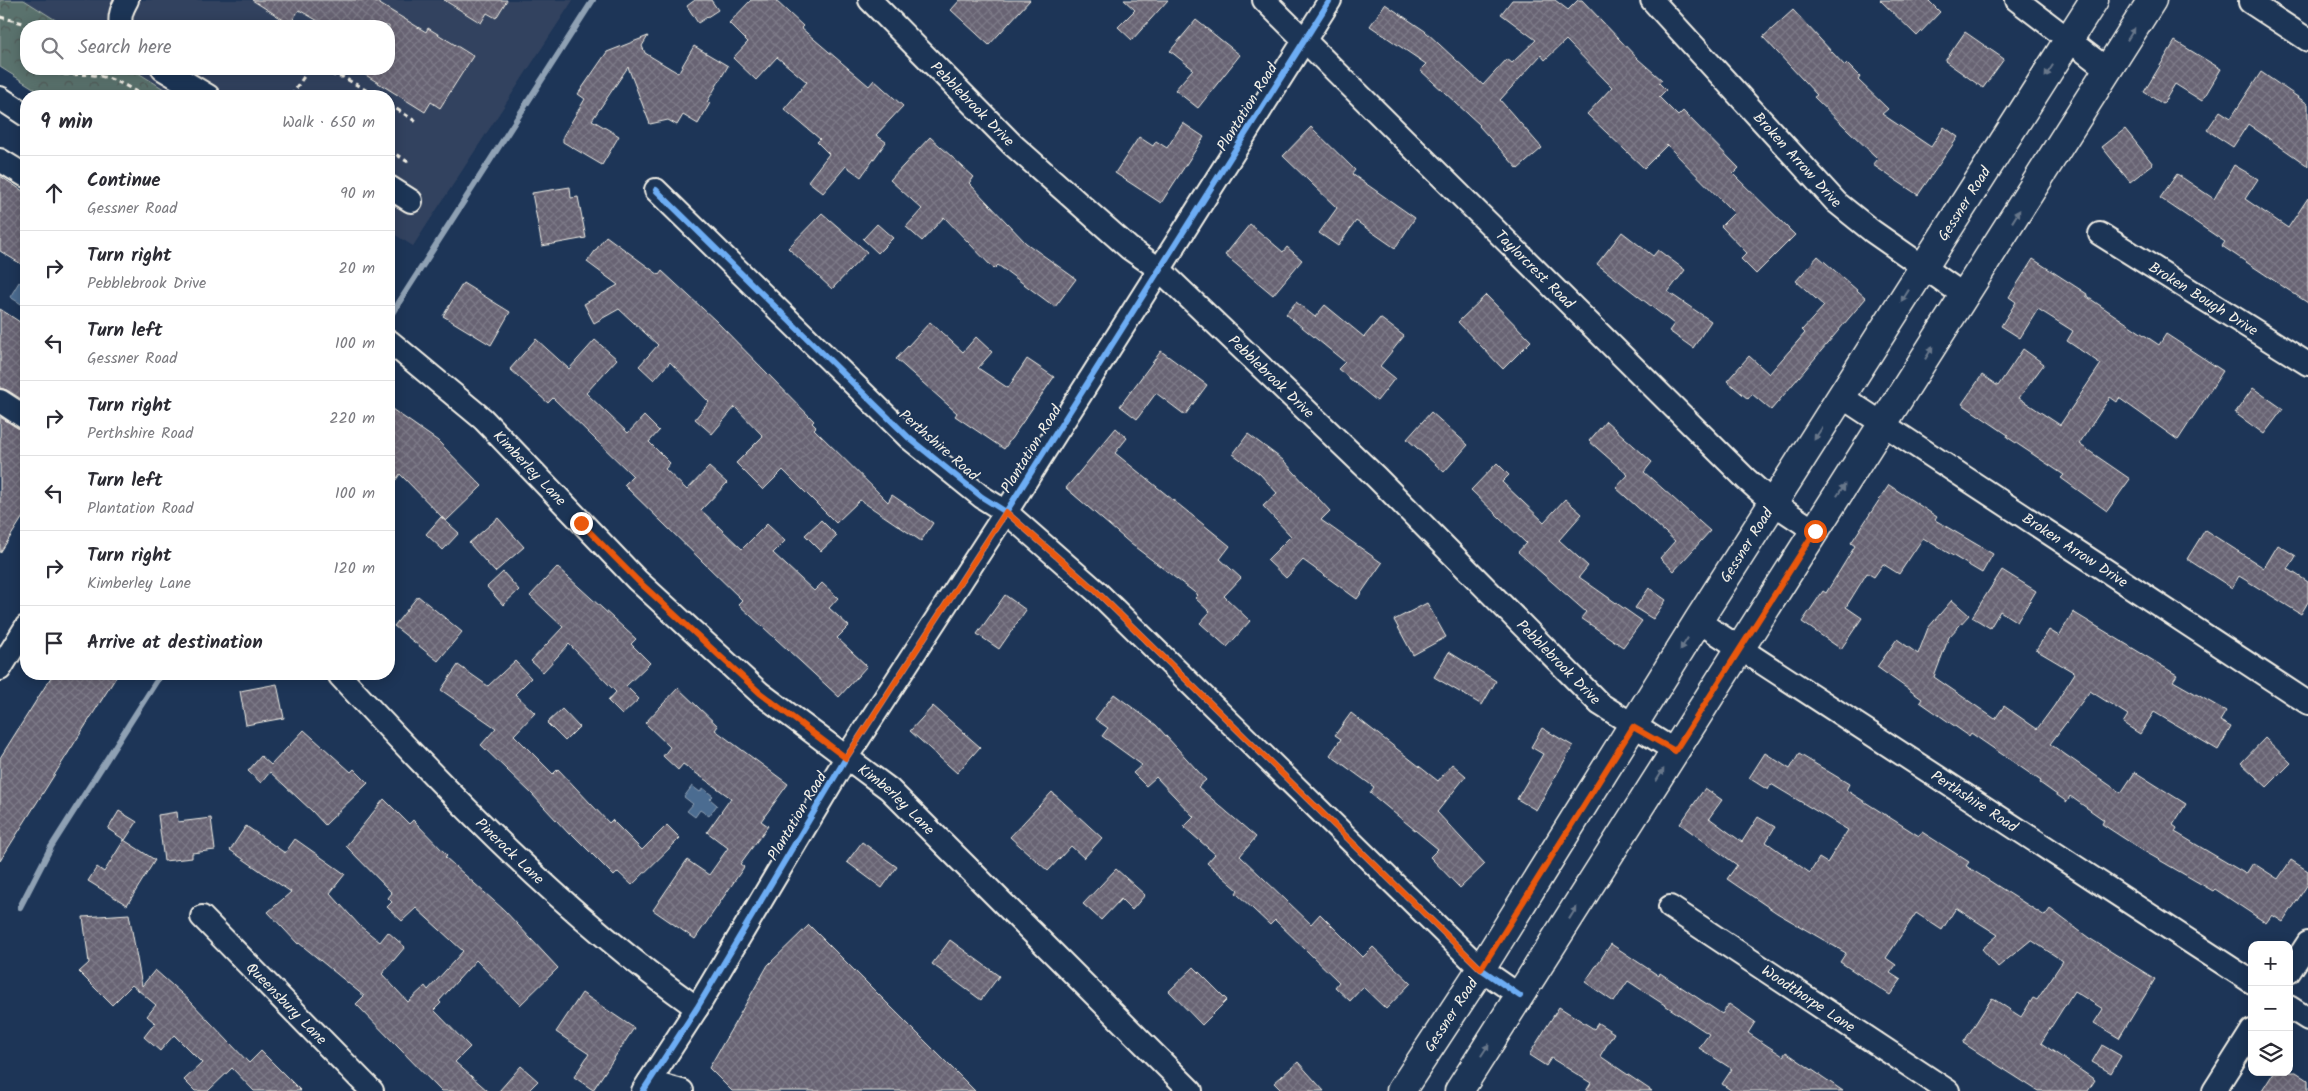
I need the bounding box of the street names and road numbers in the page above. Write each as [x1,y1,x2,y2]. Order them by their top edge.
street label: Pebblebrook Drive [924,56,1020,153]
street label: Plantation Road [1211,58,1285,156]
street label: Broken Arrow Drive [1747,107,1846,215]
street label: Gessner Road [1932,162,1998,246]
street label: Taylorcrest Road [1489,225,1580,316]
street label: Broken Bough Drive [2143,256,2263,343]
street label: Pebblebrook Drive [1222,330,1320,425]
street label: Plantation Road [995,400,1069,498]
street label: Perthshire Road [893,404,984,488]
street label: Kimberley Lane [487,425,572,512]
street label: Gessner Road [1714,503,1780,588]
street label: Broken Arrow Drive [2017,507,2133,595]
street label: Pebblebrook Drive [1510,614,1606,711]
street label: Kimberley Lane [852,758,940,842]
street label: Perthshire Road [1926,765,2023,840]
street label: Plantation Road [762,767,834,866]
street label: Pinerock Lane [469,813,549,891]
street label: Queensbury Lane [240,957,332,1051]
street label: Woodthorpe Lane [1756,960,1860,1040]
street label: Gessner Road [1419,973,1485,1057]

